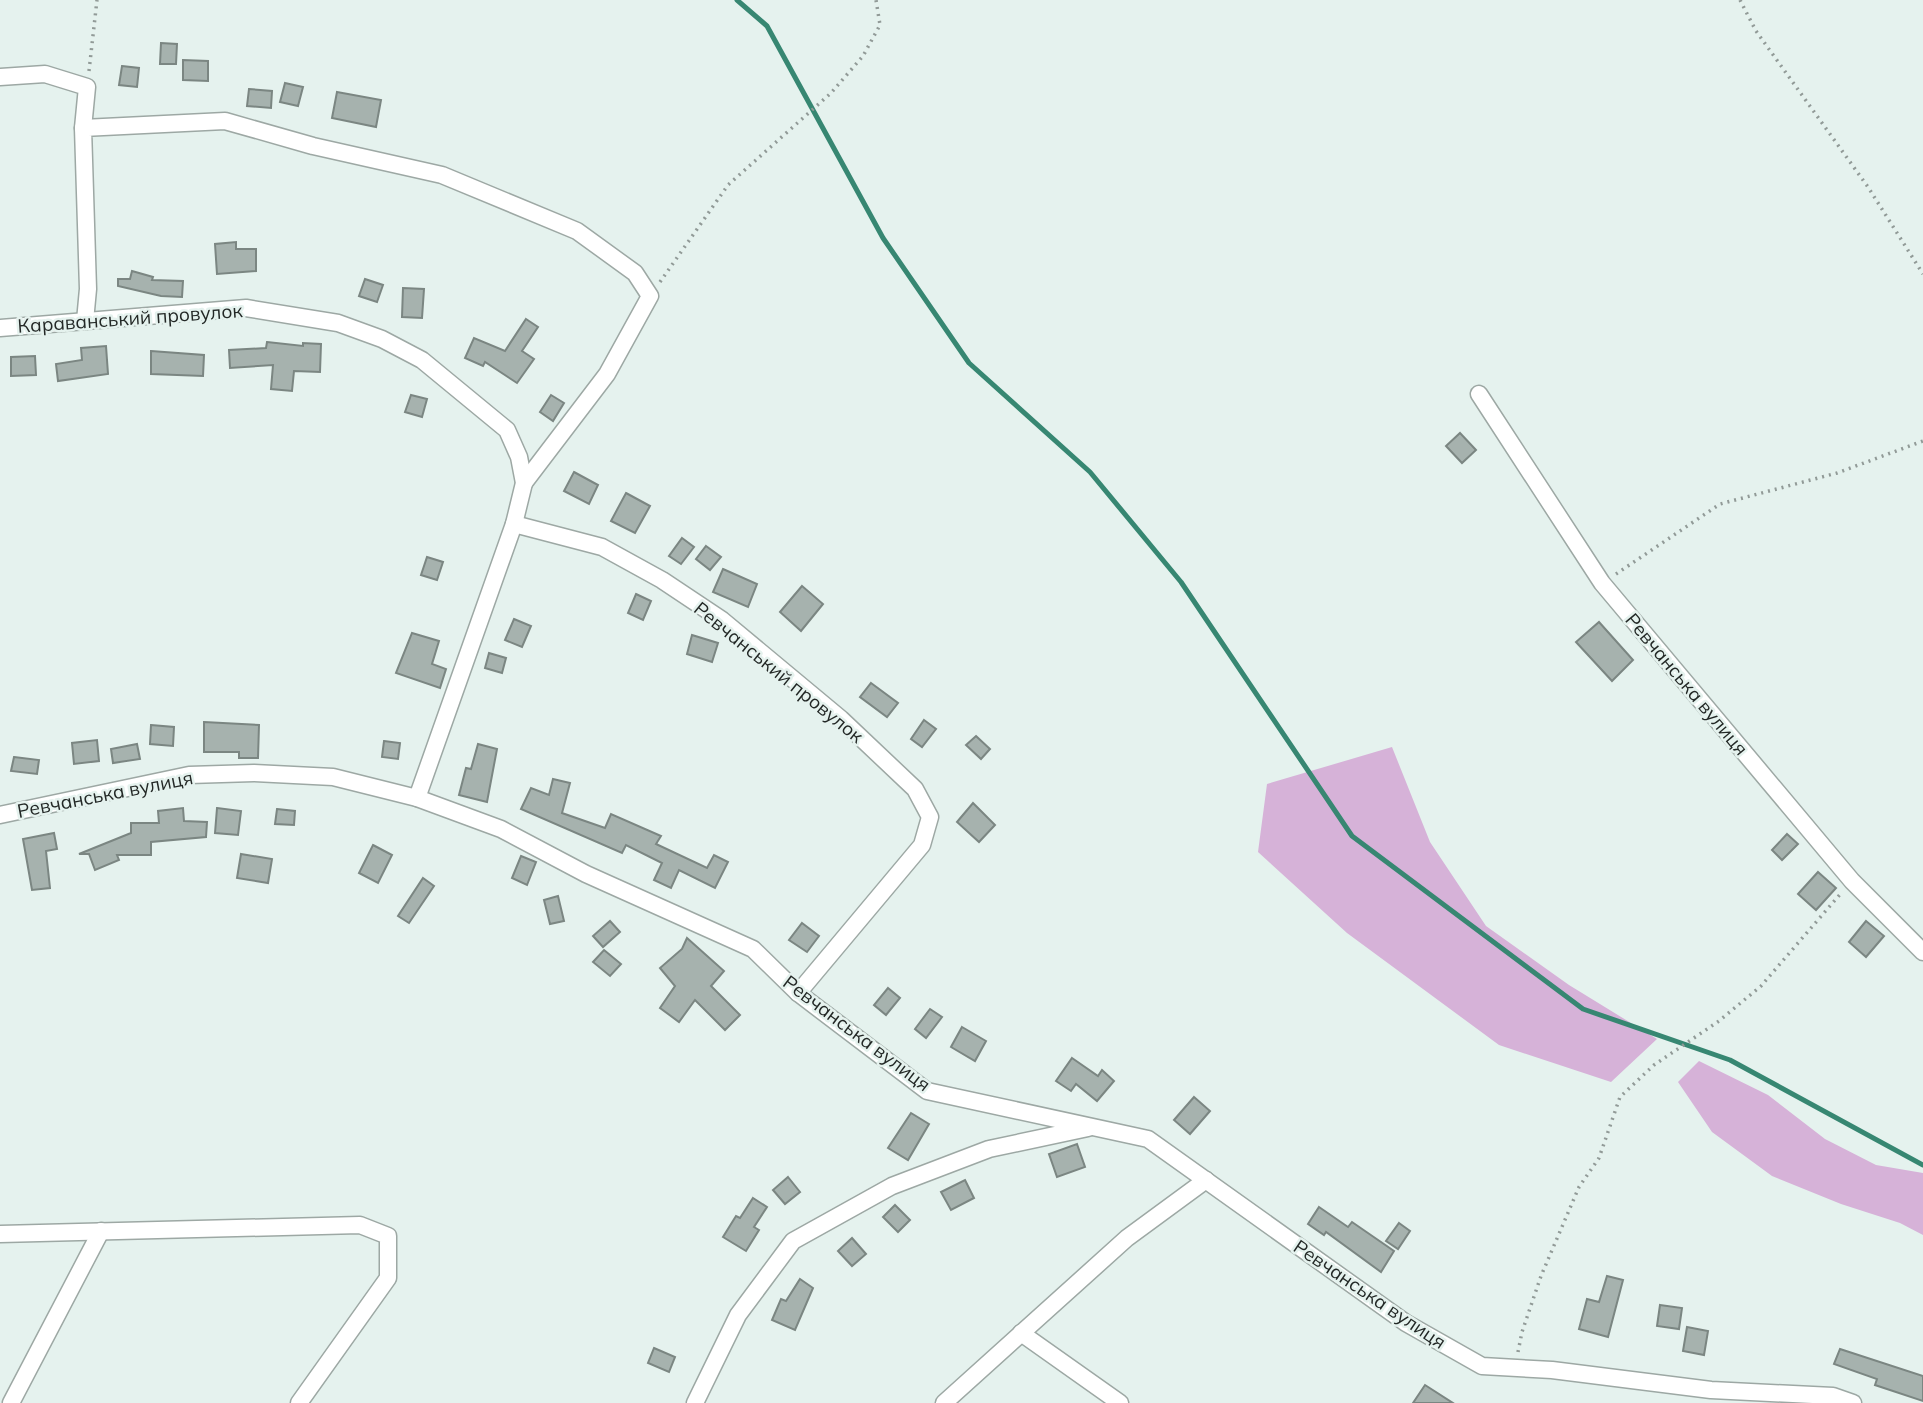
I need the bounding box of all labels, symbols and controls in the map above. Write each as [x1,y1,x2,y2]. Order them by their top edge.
street label: Караванський провулок [17,298,244,338]
street label: Ревчанський провулок [689,596,869,748]
street label: Ревчанська вулиця [1620,608,1754,760]
street label: Ревчанська вулиця [15,765,195,823]
street label: Ревчанська вулиця [779,970,935,1096]
street label: Ревчанська вулиця [1289,1234,1451,1354]

